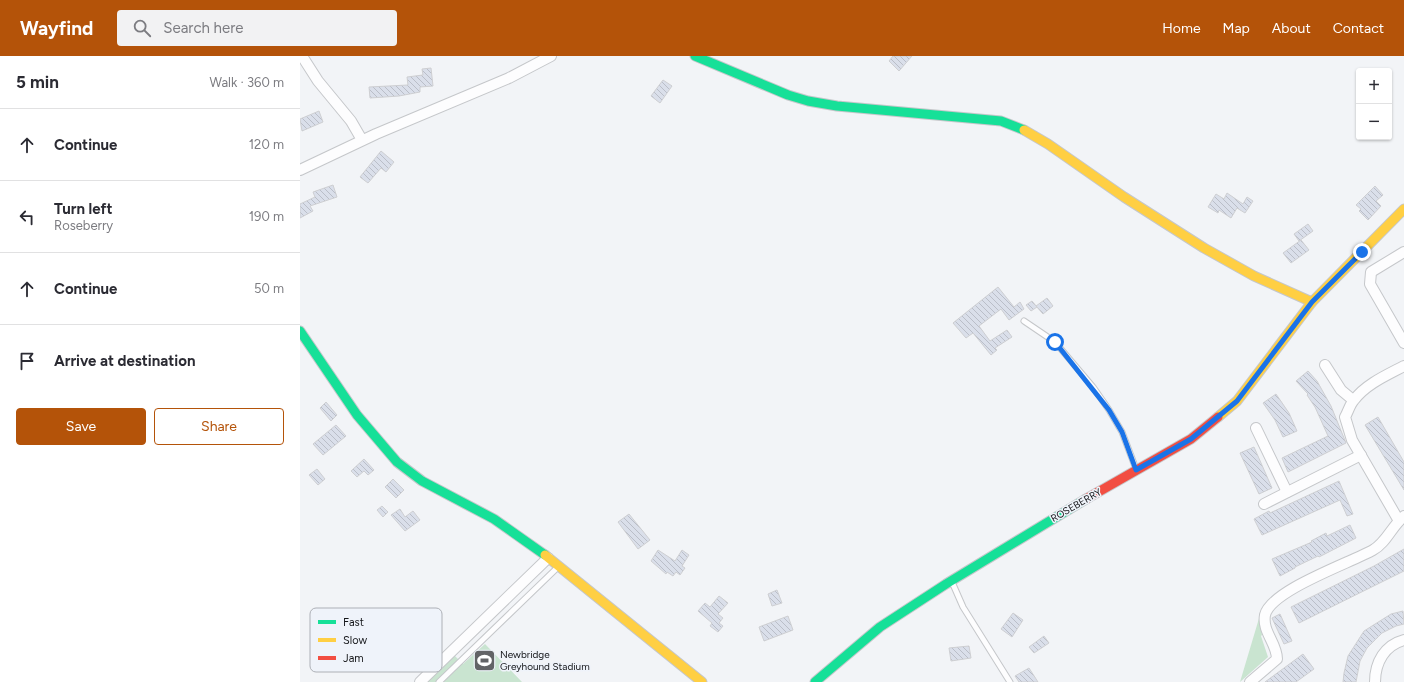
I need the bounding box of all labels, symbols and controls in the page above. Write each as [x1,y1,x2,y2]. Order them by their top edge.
search box [117,10,397,46]
text: Wayfind [20,17,93,40]
icon: search [131,17,153,39]
text: Search here [163,19,243,37]
text: Home [1162,20,1201,37]
text: Map [1223,20,1250,37]
text: About [1272,20,1311,37]
text: Contact [1333,20,1384,37]
map controls [1356,68,1392,140]
button: + [1356,68,1392,104]
text: 5 min [16,72,59,92]
text: Walk · 360 m [209,75,284,90]
button: − [1356,104,1392,140]
icon: ahead [16,134,38,156]
text: Continue [54,136,117,154]
text: 120 m [249,137,284,152]
text: Turn left [54,200,112,218]
icon: left [16,206,38,228]
text: 190 m [249,209,284,224]
text: Roseberry [54,218,113,233]
route end [1353,243,1371,261]
icon: ahead [16,278,38,300]
text: Continue [54,280,117,298]
text: 50 m [254,281,284,296]
route start [1046,333,1064,351]
icon: arrive [16,350,38,372]
text: Arrive at destination [54,352,195,370]
button: Save [16,408,146,445]
button: Share [154,408,284,445]
street label: ROSEBERRY [1048,485,1104,525]
legend [310,608,442,672]
text: Fast [343,616,364,629]
text: Slow [343,634,367,647]
sports icon: Newbridge Greyhound Stadium [471,647,497,673]
place label: Newbridge Greyhound Stadium [500,648,590,673]
text: Jam [343,652,364,665]

